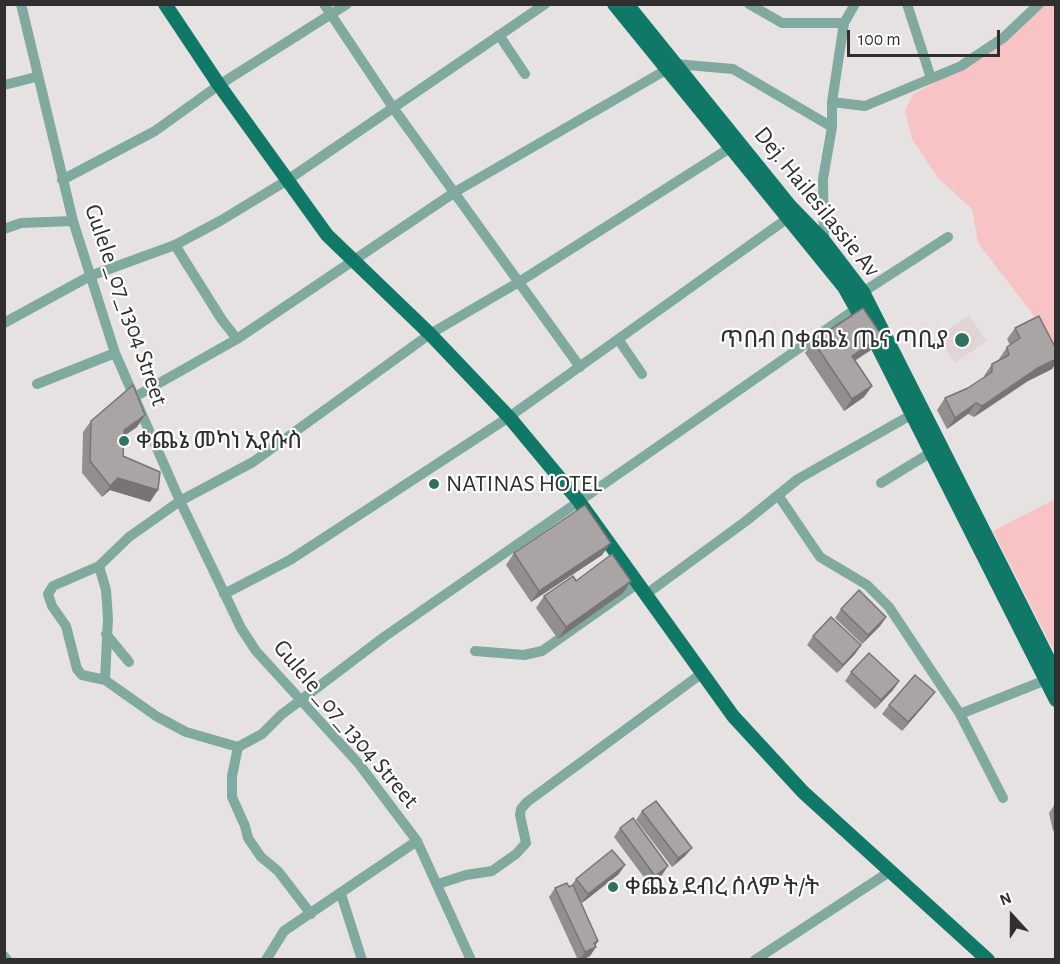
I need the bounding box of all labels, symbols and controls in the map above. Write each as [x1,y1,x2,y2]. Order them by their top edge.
scale bar [850,18,1003,56]
text: 100 m [858,31,901,49]
street label: Dej. Hailesilassie Av [748,121,886,283]
street label: Gulele _07_1304 Street [78,200,174,410]
place label: ጥበብ በቀጨኔ ጤና ጣቢያ [720,326,948,354]
marker: ጥበብ በቀጨኔ ጤና ጣቢያ [953,331,971,349]
place label: ቀጨኔ መካነ ኢየሱስ [136,427,302,455]
marker: ቀጨኔ መካነ ኢየሱስ [117,434,131,448]
place label: NATINAS HOTEL [446,470,602,498]
marker: NATINAS HOTEL [427,477,441,491]
street label: Gulele _07_1304 Street [267,634,425,814]
place label: ቀጨኔ ደብረ ሰላም ት/ት [625,873,819,901]
marker: ቀጨኔ ደብረ ሰላም ት/ት [606,880,620,894]
north arrow [982,886,1042,946]
text: N [997,890,1014,909]

